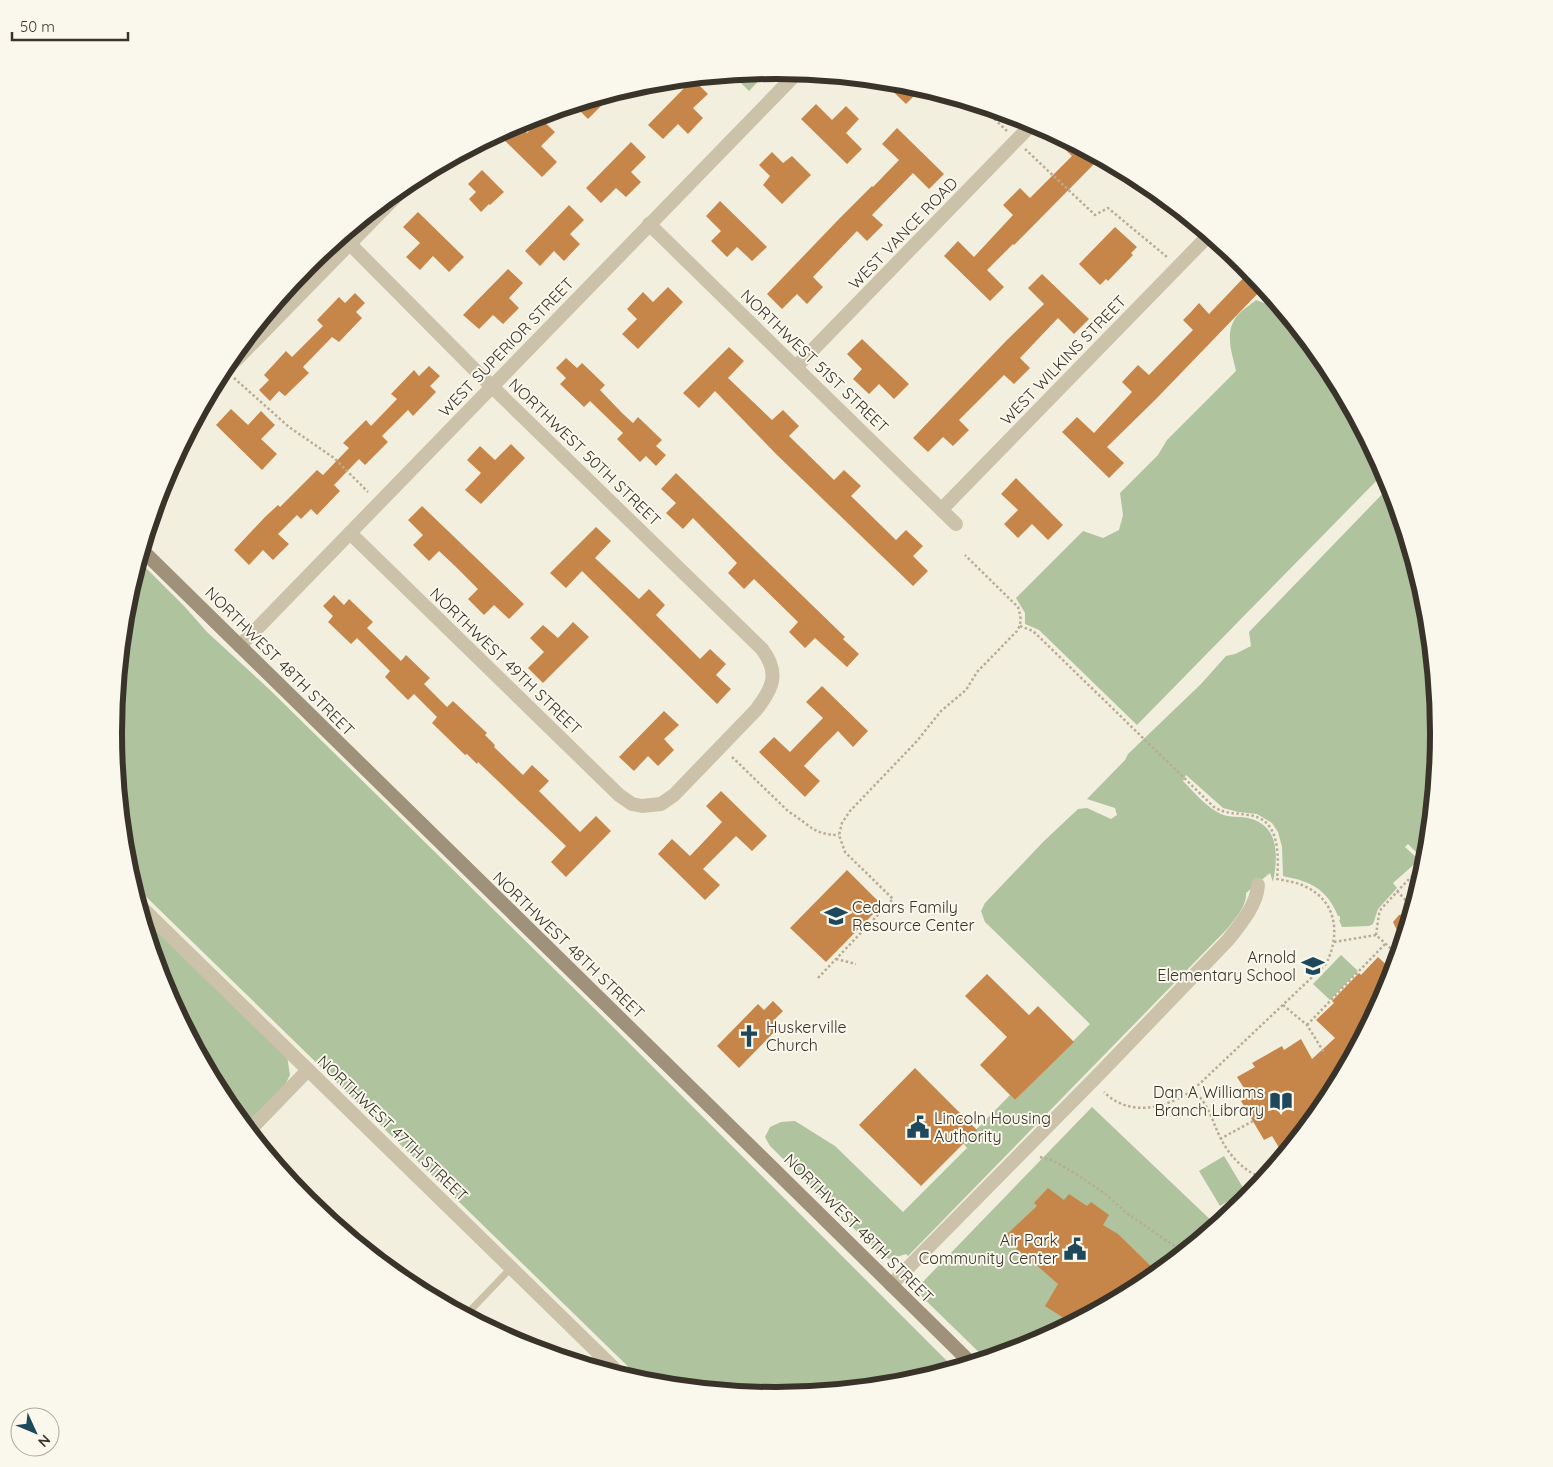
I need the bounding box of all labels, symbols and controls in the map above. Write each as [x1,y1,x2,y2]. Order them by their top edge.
scale bar [12,10,129,42]
text: 50 m [20,17,55,36]
street label: WEST VANCE ROAD [844,173,962,293]
street label: WEST SUPERIOR STREET [434,273,578,421]
street label: NORTHWEST 51ST STREET [737,285,893,437]
street label: WEST WILKINS STREET [996,291,1130,429]
street label: NORTHWEST 50TH STREET [505,374,665,530]
street label: NORTHWEST 48TH STREET [201,582,359,740]
street label: NORTHWEST 49TH STREET [426,583,586,739]
street label: NORTHWEST 48TH STREET [489,867,649,1023]
place label: Cedars Family Resource Center [852,897,975,935]
school or university icon: Cedars Family Resource Center [823,903,849,929]
place label: Arnold Elementary School [1157,947,1296,985]
school or university icon: Arnold Elementary School [1300,953,1326,979]
place label: Huskerville Church [766,1017,846,1055]
church icon: Huskerville Church [736,1023,762,1049]
street label: NORTHWEST 47TH STREET [313,1051,473,1206]
place label: Dan A Williams Branch Library [1153,1082,1264,1120]
library icon: Dan A Williams Branch Library [1268,1088,1294,1114]
place label: Lincoln Housing Authority [934,1108,1051,1146]
public building icon: Lincoln Housing Authority [905,1114,931,1140]
street label: NORTHWEST 48TH STREET [780,1149,938,1307]
place label: Air Park Community Center [919,1230,1058,1268]
public building icon: Air Park Community Center [1062,1236,1088,1262]
north arrow [10,1407,60,1457]
text: N [34,1431,54,1451]

